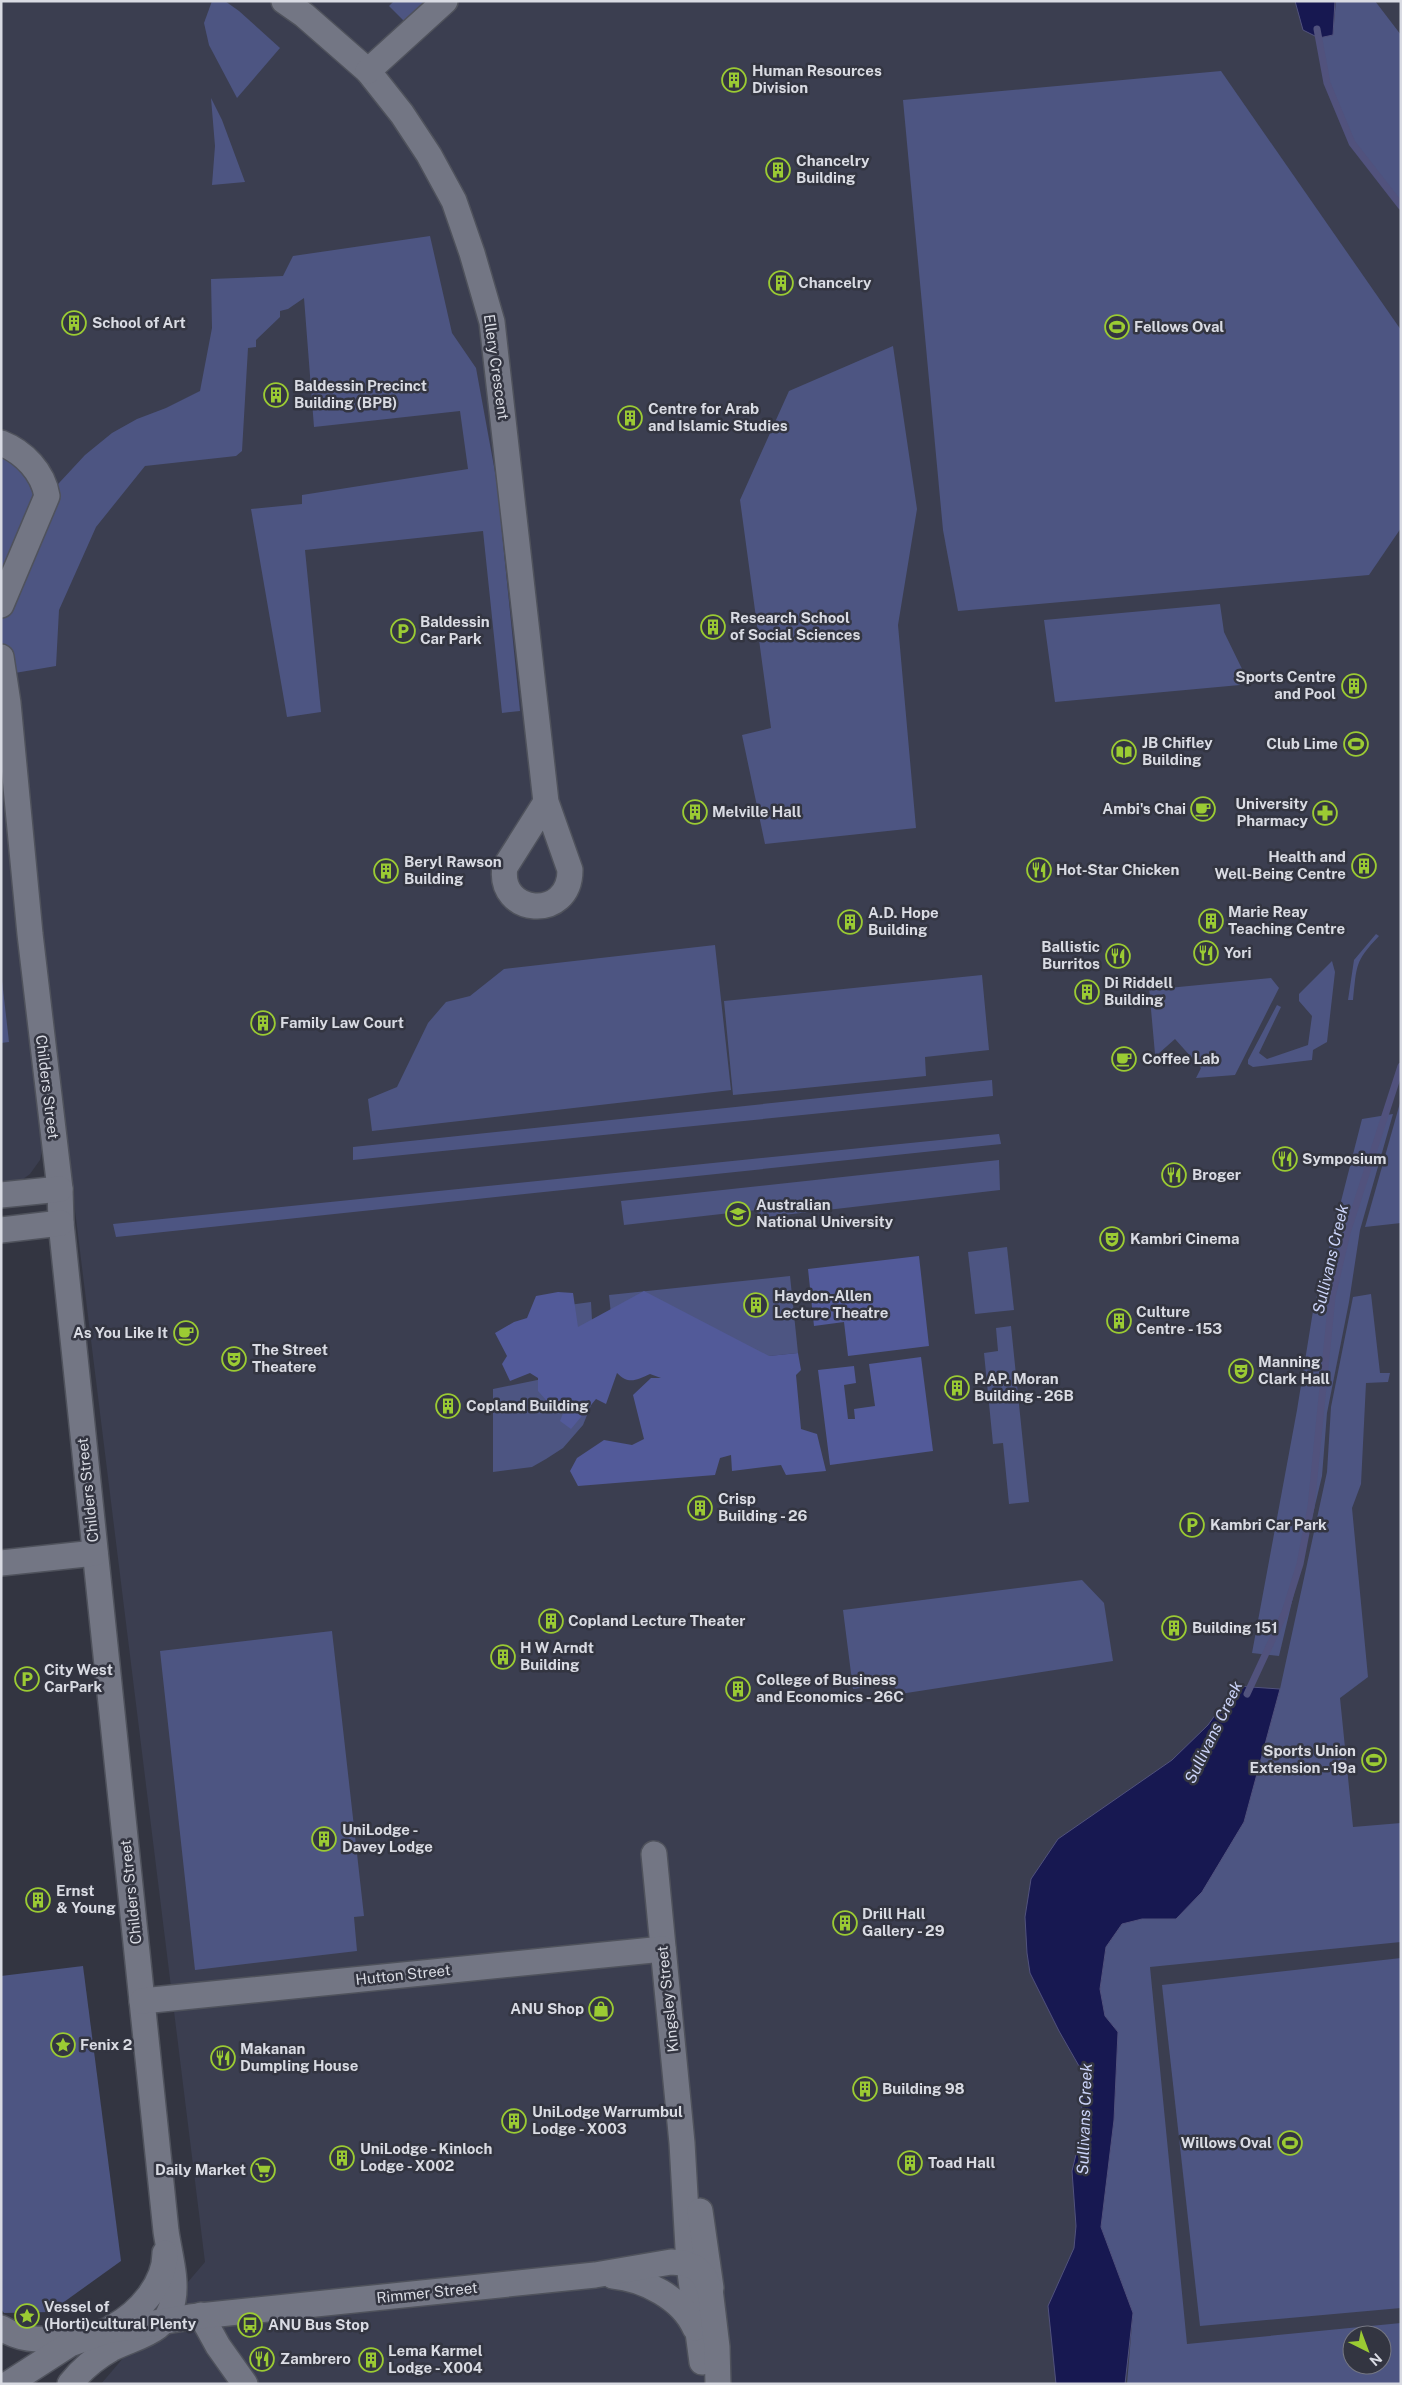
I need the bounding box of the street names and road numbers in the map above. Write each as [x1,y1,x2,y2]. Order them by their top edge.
street label: Ellery Crescent [481,313,512,421]
street label: Childers Street [33,1034,62,1140]
street label: Childers Street [74,1437,101,1543]
street label: Childers Street [117,1839,144,1945]
street label: Kingsley Street [653,1945,682,2053]
street label: Hutton Street [355,1961,451,1988]
street label: Rimmer Street [376,2279,479,2306]

